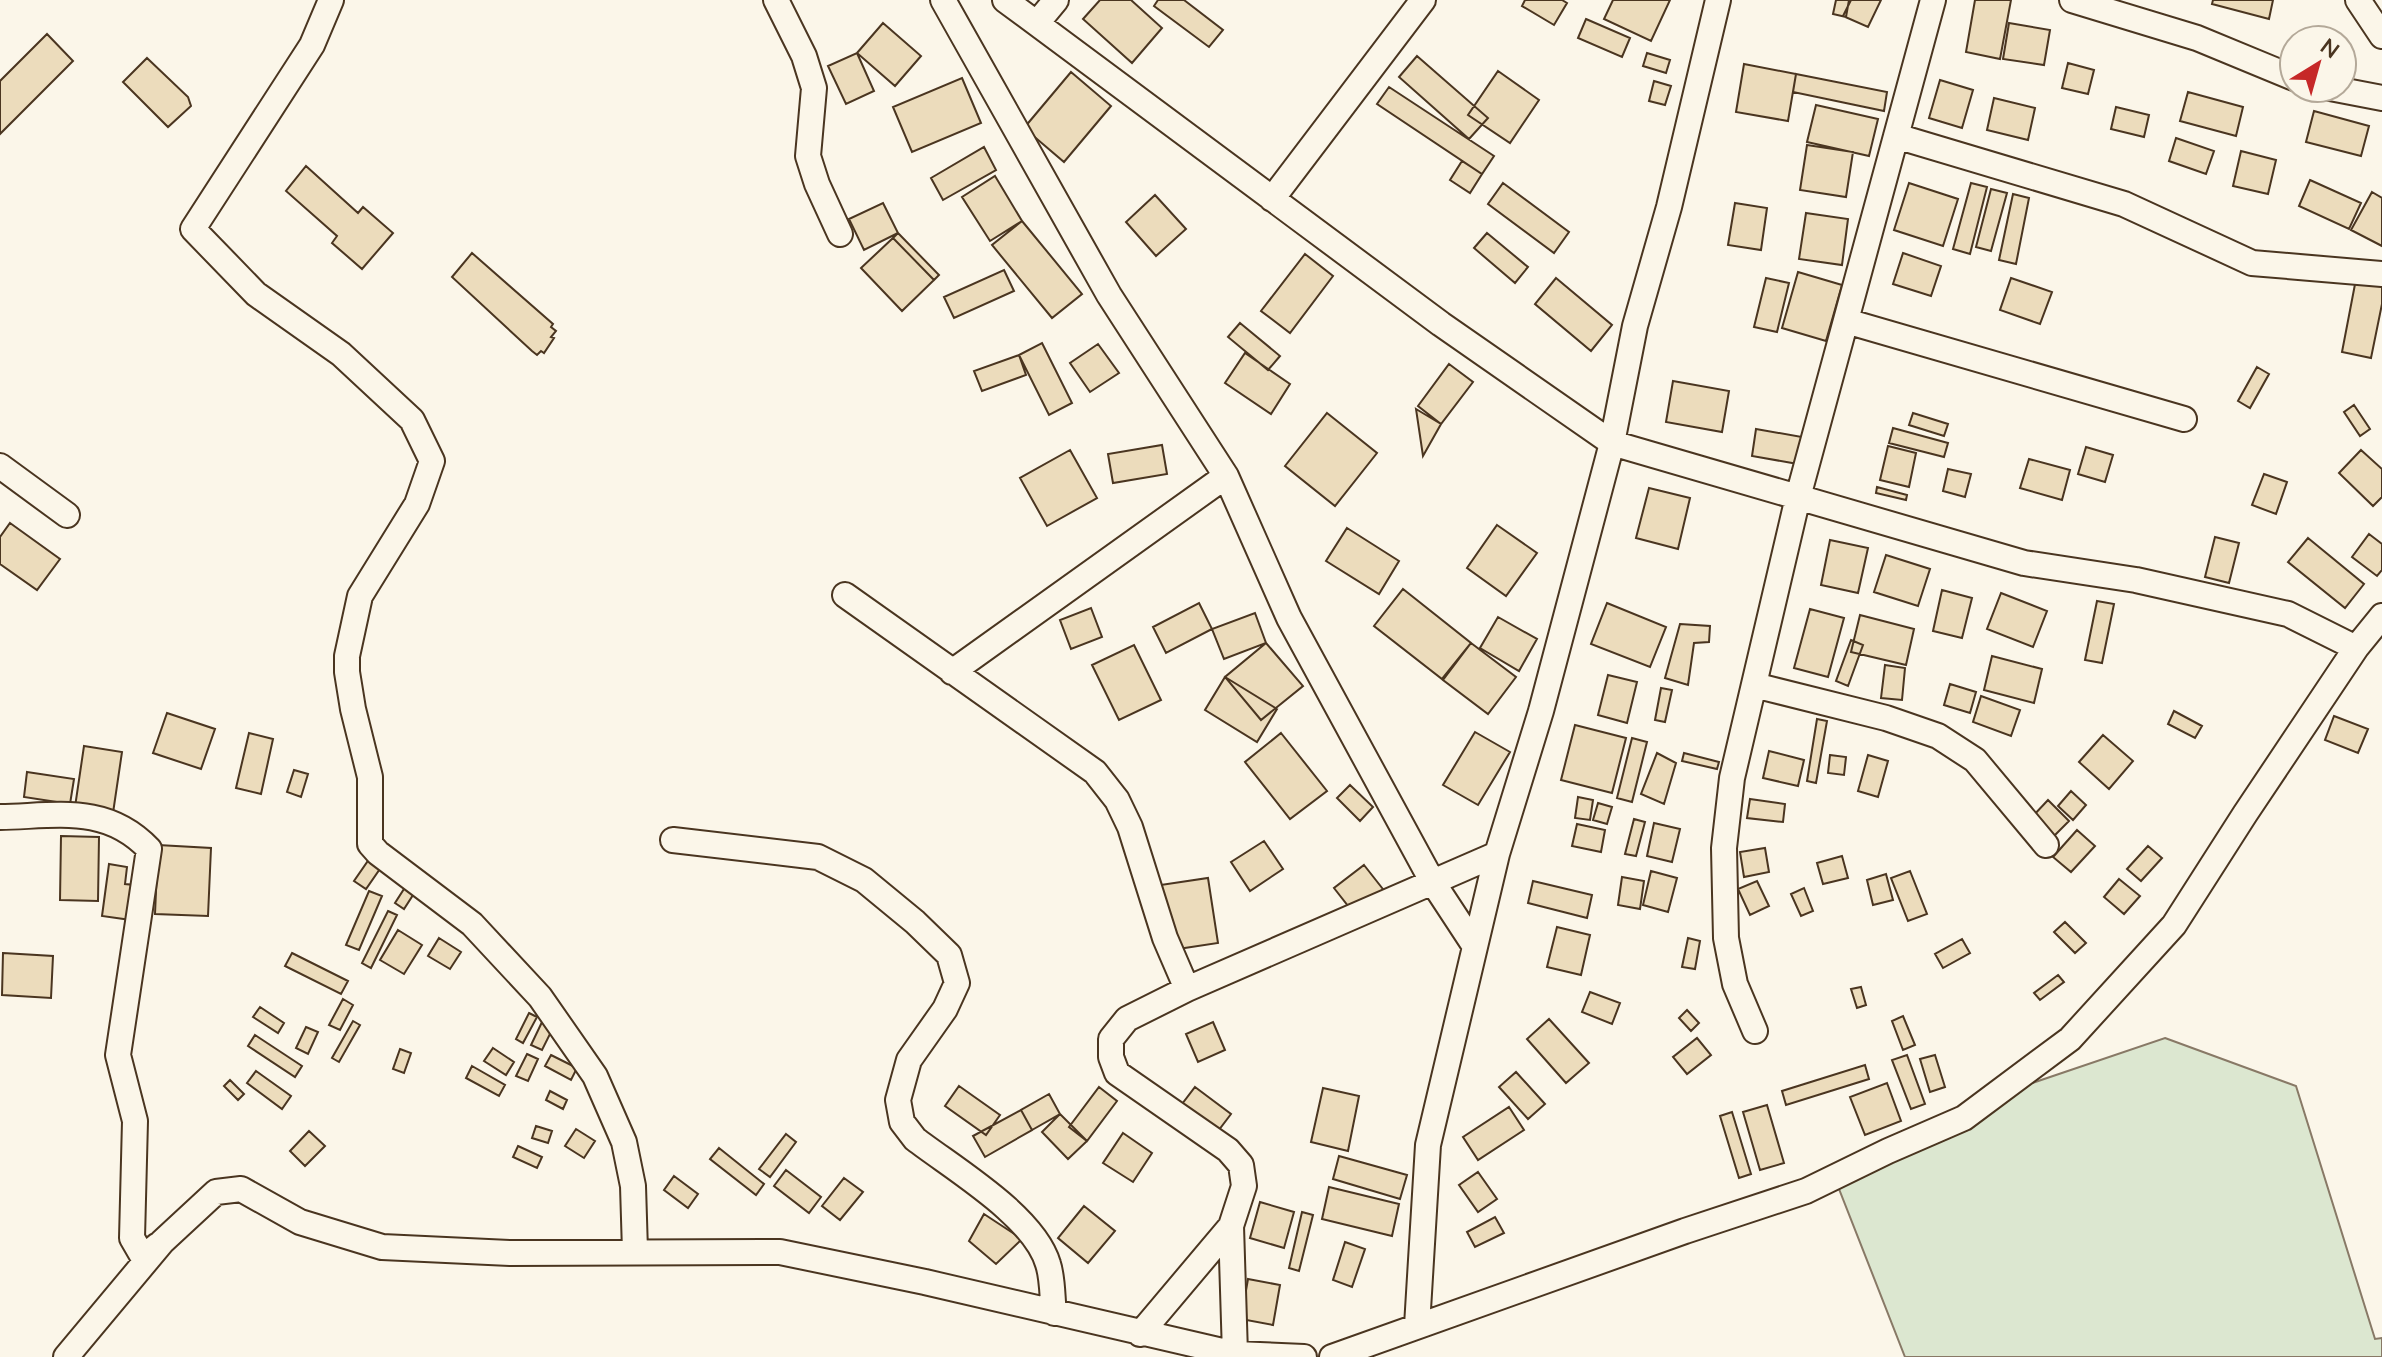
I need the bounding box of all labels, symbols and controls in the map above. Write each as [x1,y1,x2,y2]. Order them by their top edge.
north arrow [2278,24,2358,104]
text: N [2314,32,2345,66]

